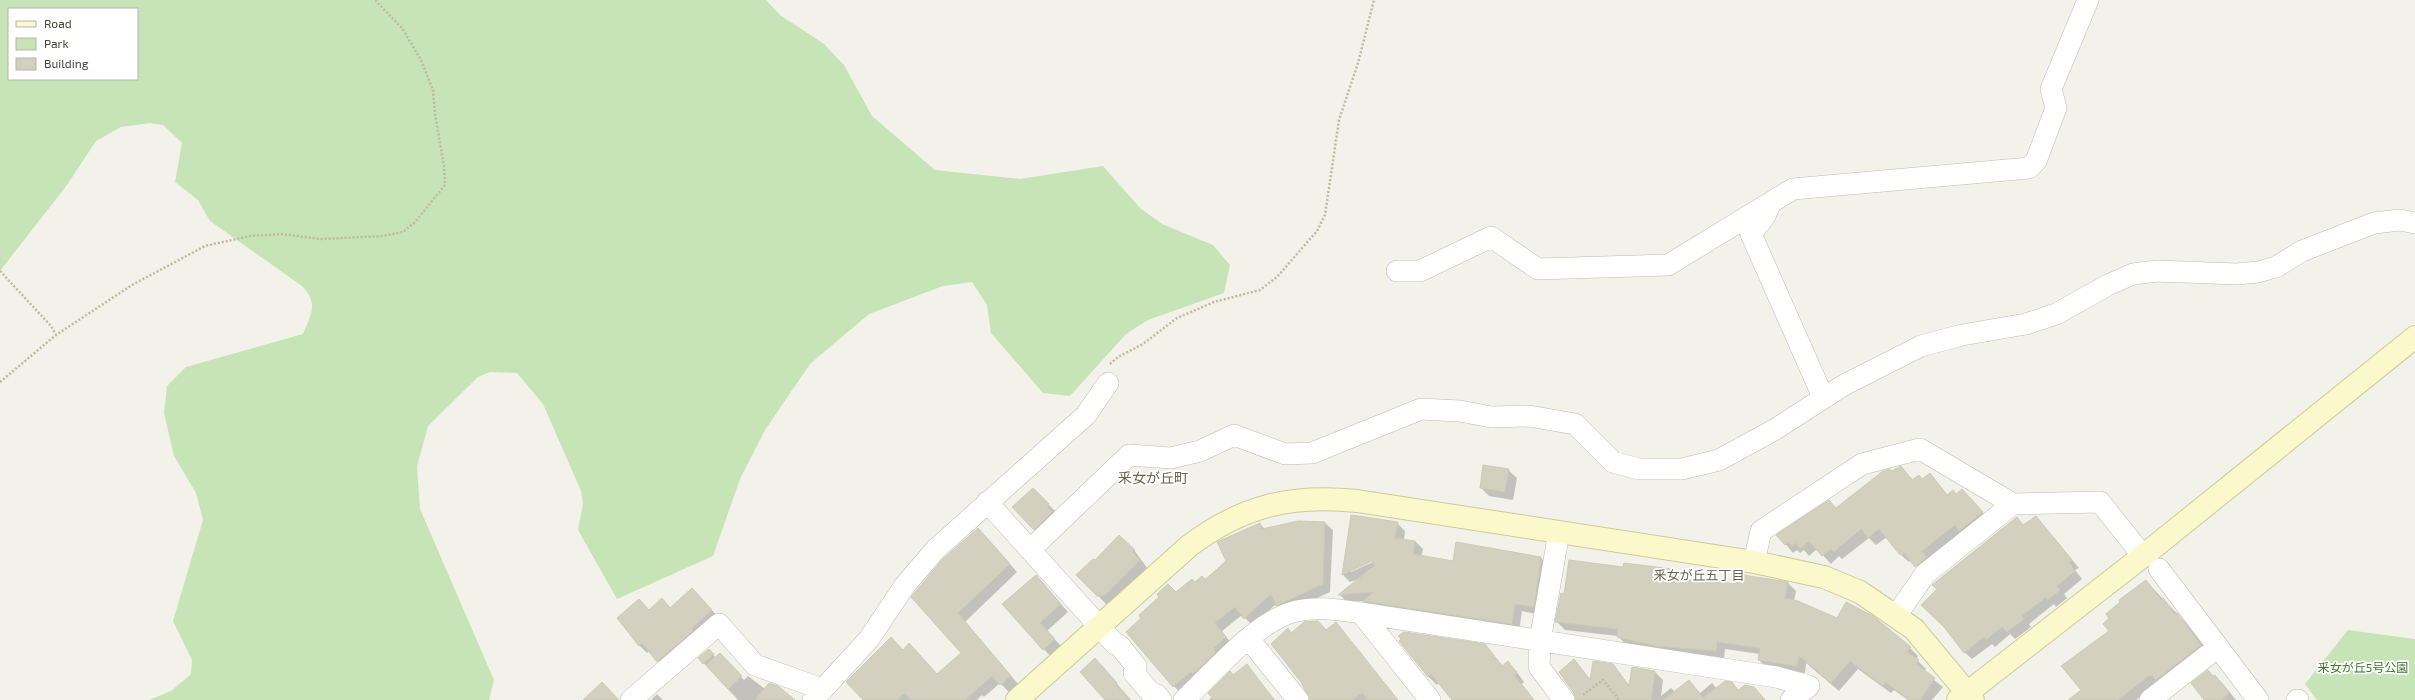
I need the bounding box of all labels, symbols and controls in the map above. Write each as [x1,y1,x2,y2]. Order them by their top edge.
legend [8,8,138,80]
text: Road [44,16,72,30]
text: Park [44,36,69,50]
text: Building [44,56,89,70]
district label: 釆女が丘町 [1118,469,1188,486]
district label: 釆女が丘五丁目 [1653,567,1745,583]
park label: 釆女が丘5号公園 [2318,660,2408,674]

